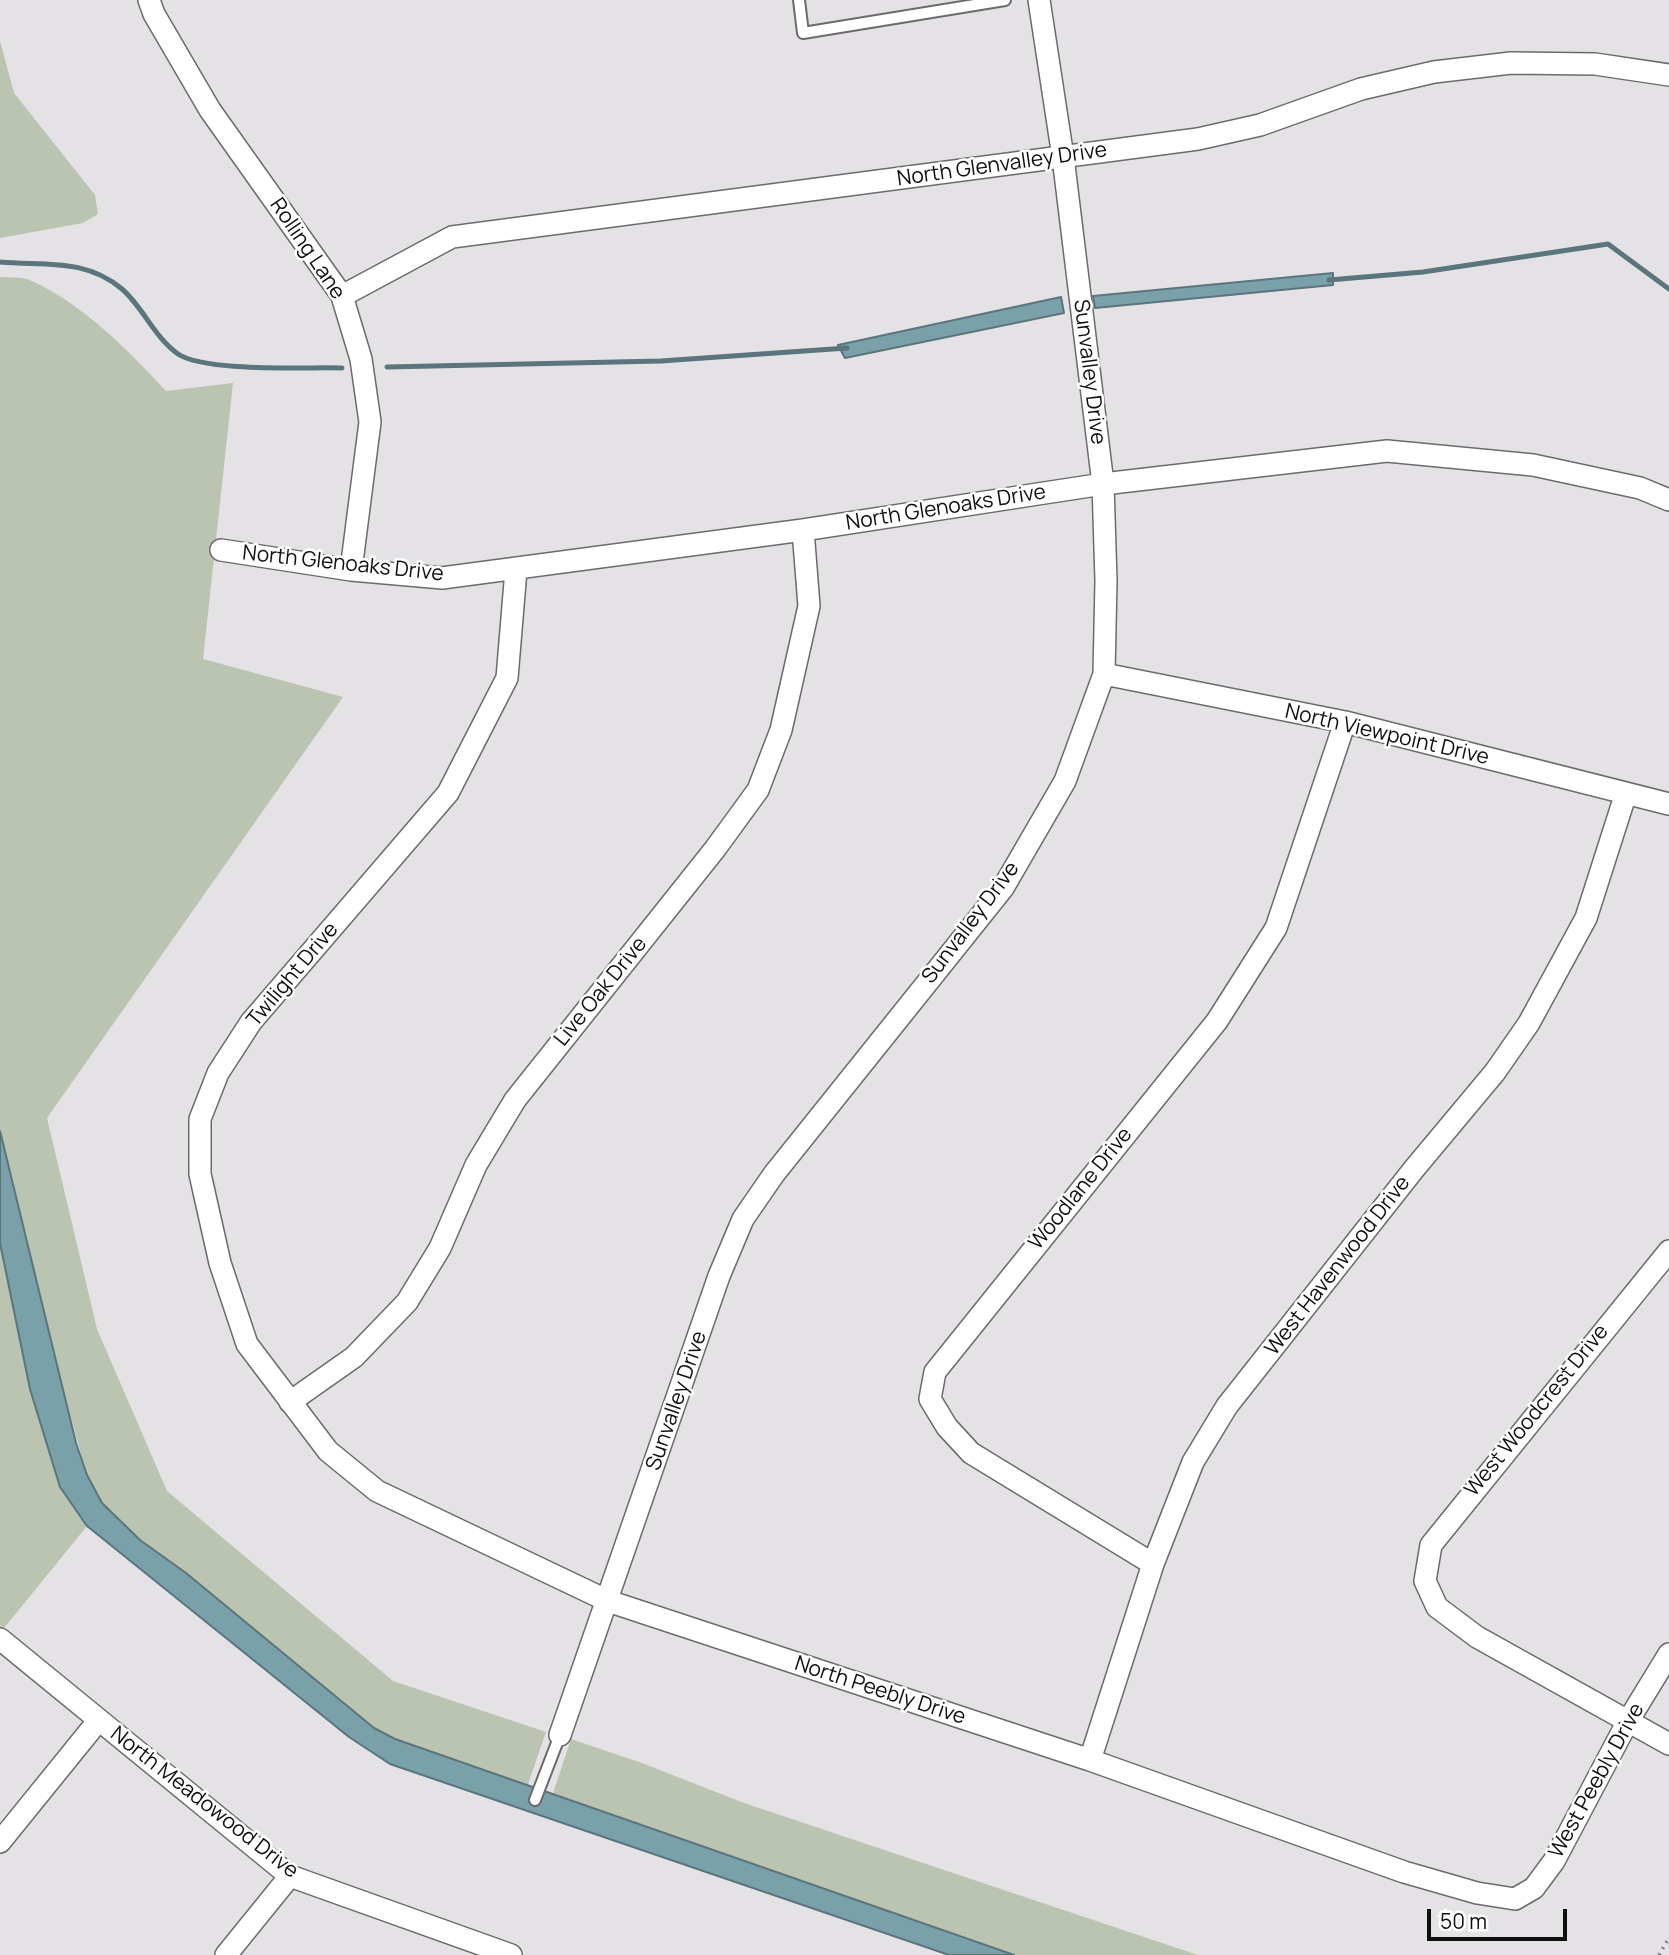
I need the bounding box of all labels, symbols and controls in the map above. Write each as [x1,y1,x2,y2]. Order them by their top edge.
street label: North Glenvalley Drive [896,138,1108,192]
street label: Rolling Lane [264,194,350,304]
street label: Sunvalley Drive [1068,298,1110,446]
street label: North Glenoaks Drive [844,480,1048,536]
street label: North Glenoaks Drive [241,541,445,587]
street label: North Viewpoint Drive [1283,699,1491,771]
street label: Sunvalley Drive [917,857,1025,989]
street label: Twilight Drive [242,918,344,1032]
street label: Live Oak Drive [549,932,653,1052]
street label: Woodlane Drive [1024,1123,1138,1255]
street label: West Havenwood Drive [1260,1171,1416,1361]
street label: West Woodcrest Drive [1460,1320,1614,1502]
street label: Sunvalley Drive [641,1328,713,1474]
street label: North Peebly Drive [791,1651,969,1731]
street label: West Peebly Drive [1544,1699,1650,1863]
street label: North Meadowood Drive [105,1722,303,1884]
scale bar [1431,1896,1571,1940]
text: 50 m [1440,1907,1487,1935]

